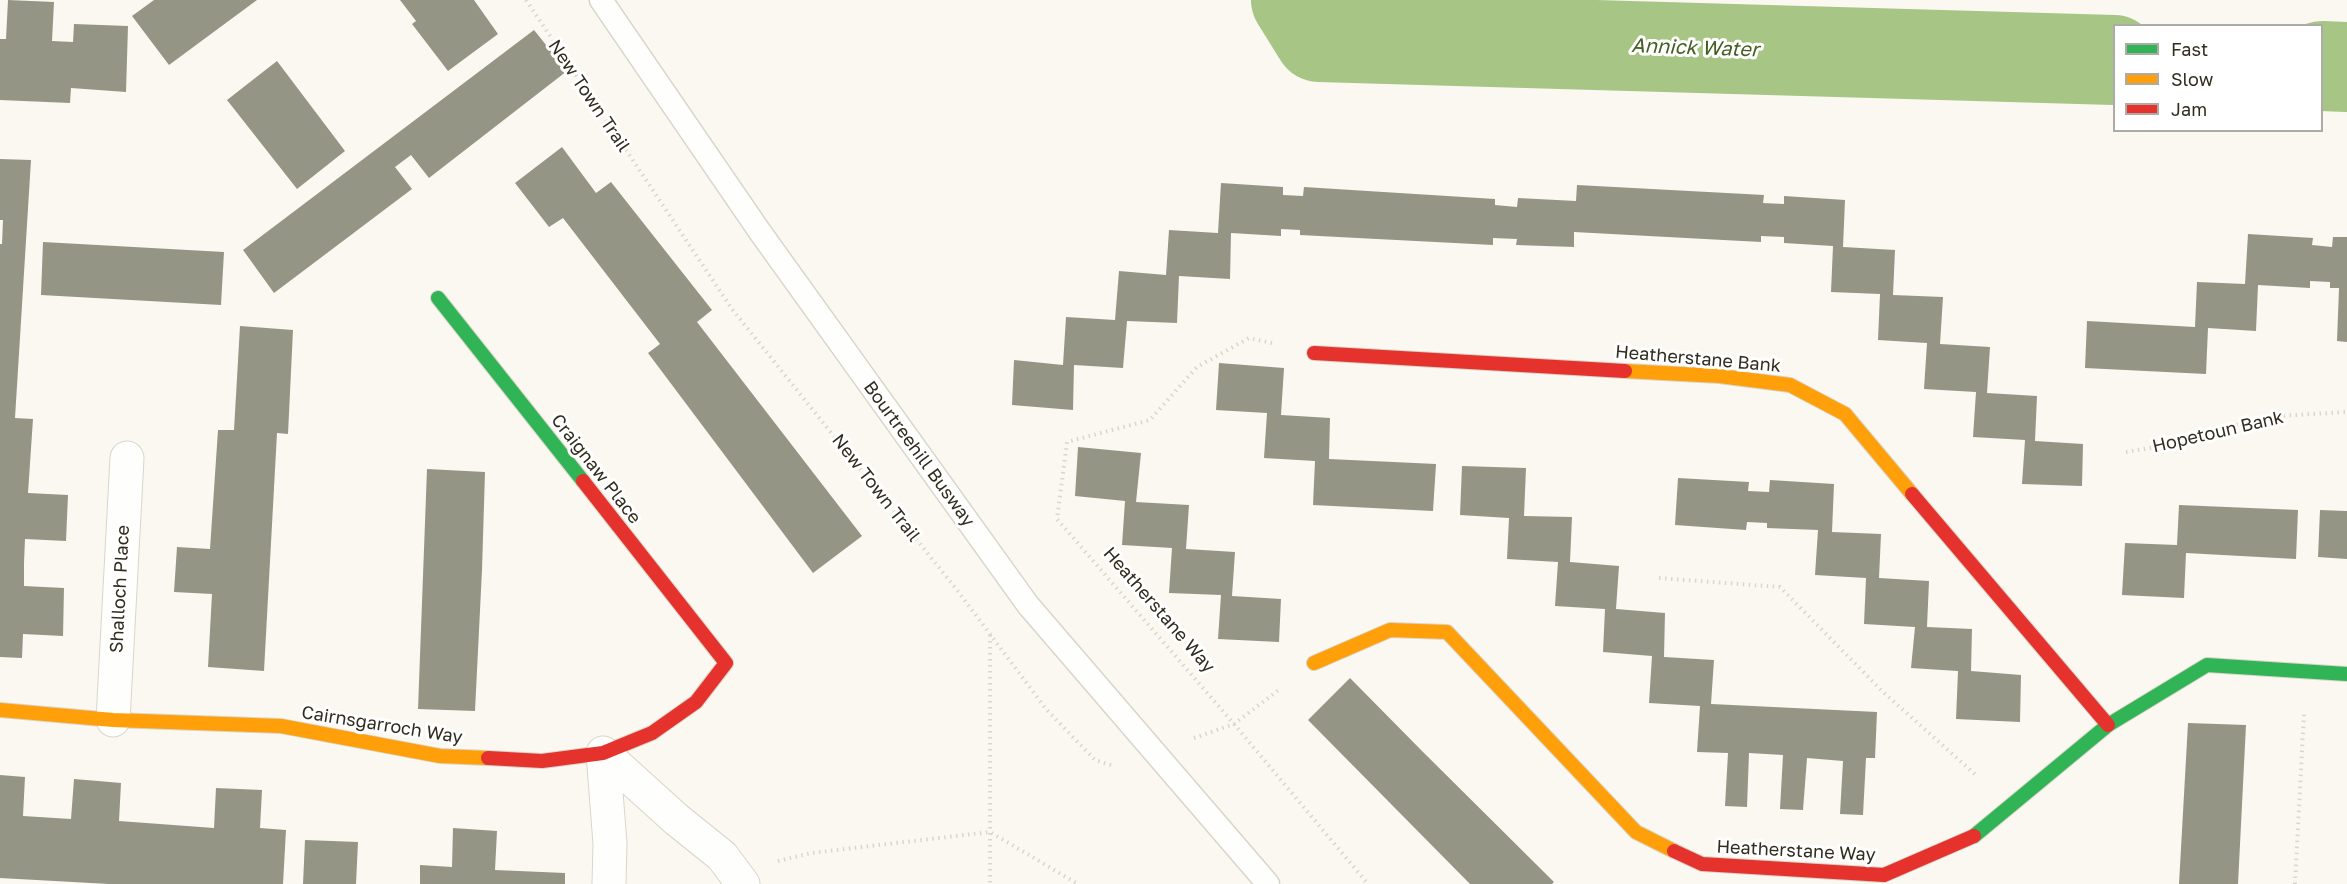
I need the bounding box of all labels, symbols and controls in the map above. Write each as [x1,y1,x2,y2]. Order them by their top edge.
legend [2113,24,2323,132]
water label: Annick Water [1631,34,1759,62]
street label: New Town Trail [544,36,634,156]
text: Fast [2171,38,2208,60]
text: Slow [2171,68,2213,90]
text: Jam [2171,98,2207,120]
street label: Heatherstane Bank [1614,341,1782,377]
street label: Bourtreehill Busway [859,377,979,531]
street label: Hopetoun Bank [2150,406,2286,458]
street label: Craignaw Place [546,410,646,528]
street label: New Town Trail [827,430,925,546]
street label: Shalloch Place [106,524,134,654]
street label: Heatherstane Way [1099,543,1219,677]
street label: Cairnsgarroch Way [300,702,464,748]
street label: Heatherstane Way [1716,836,1876,866]

